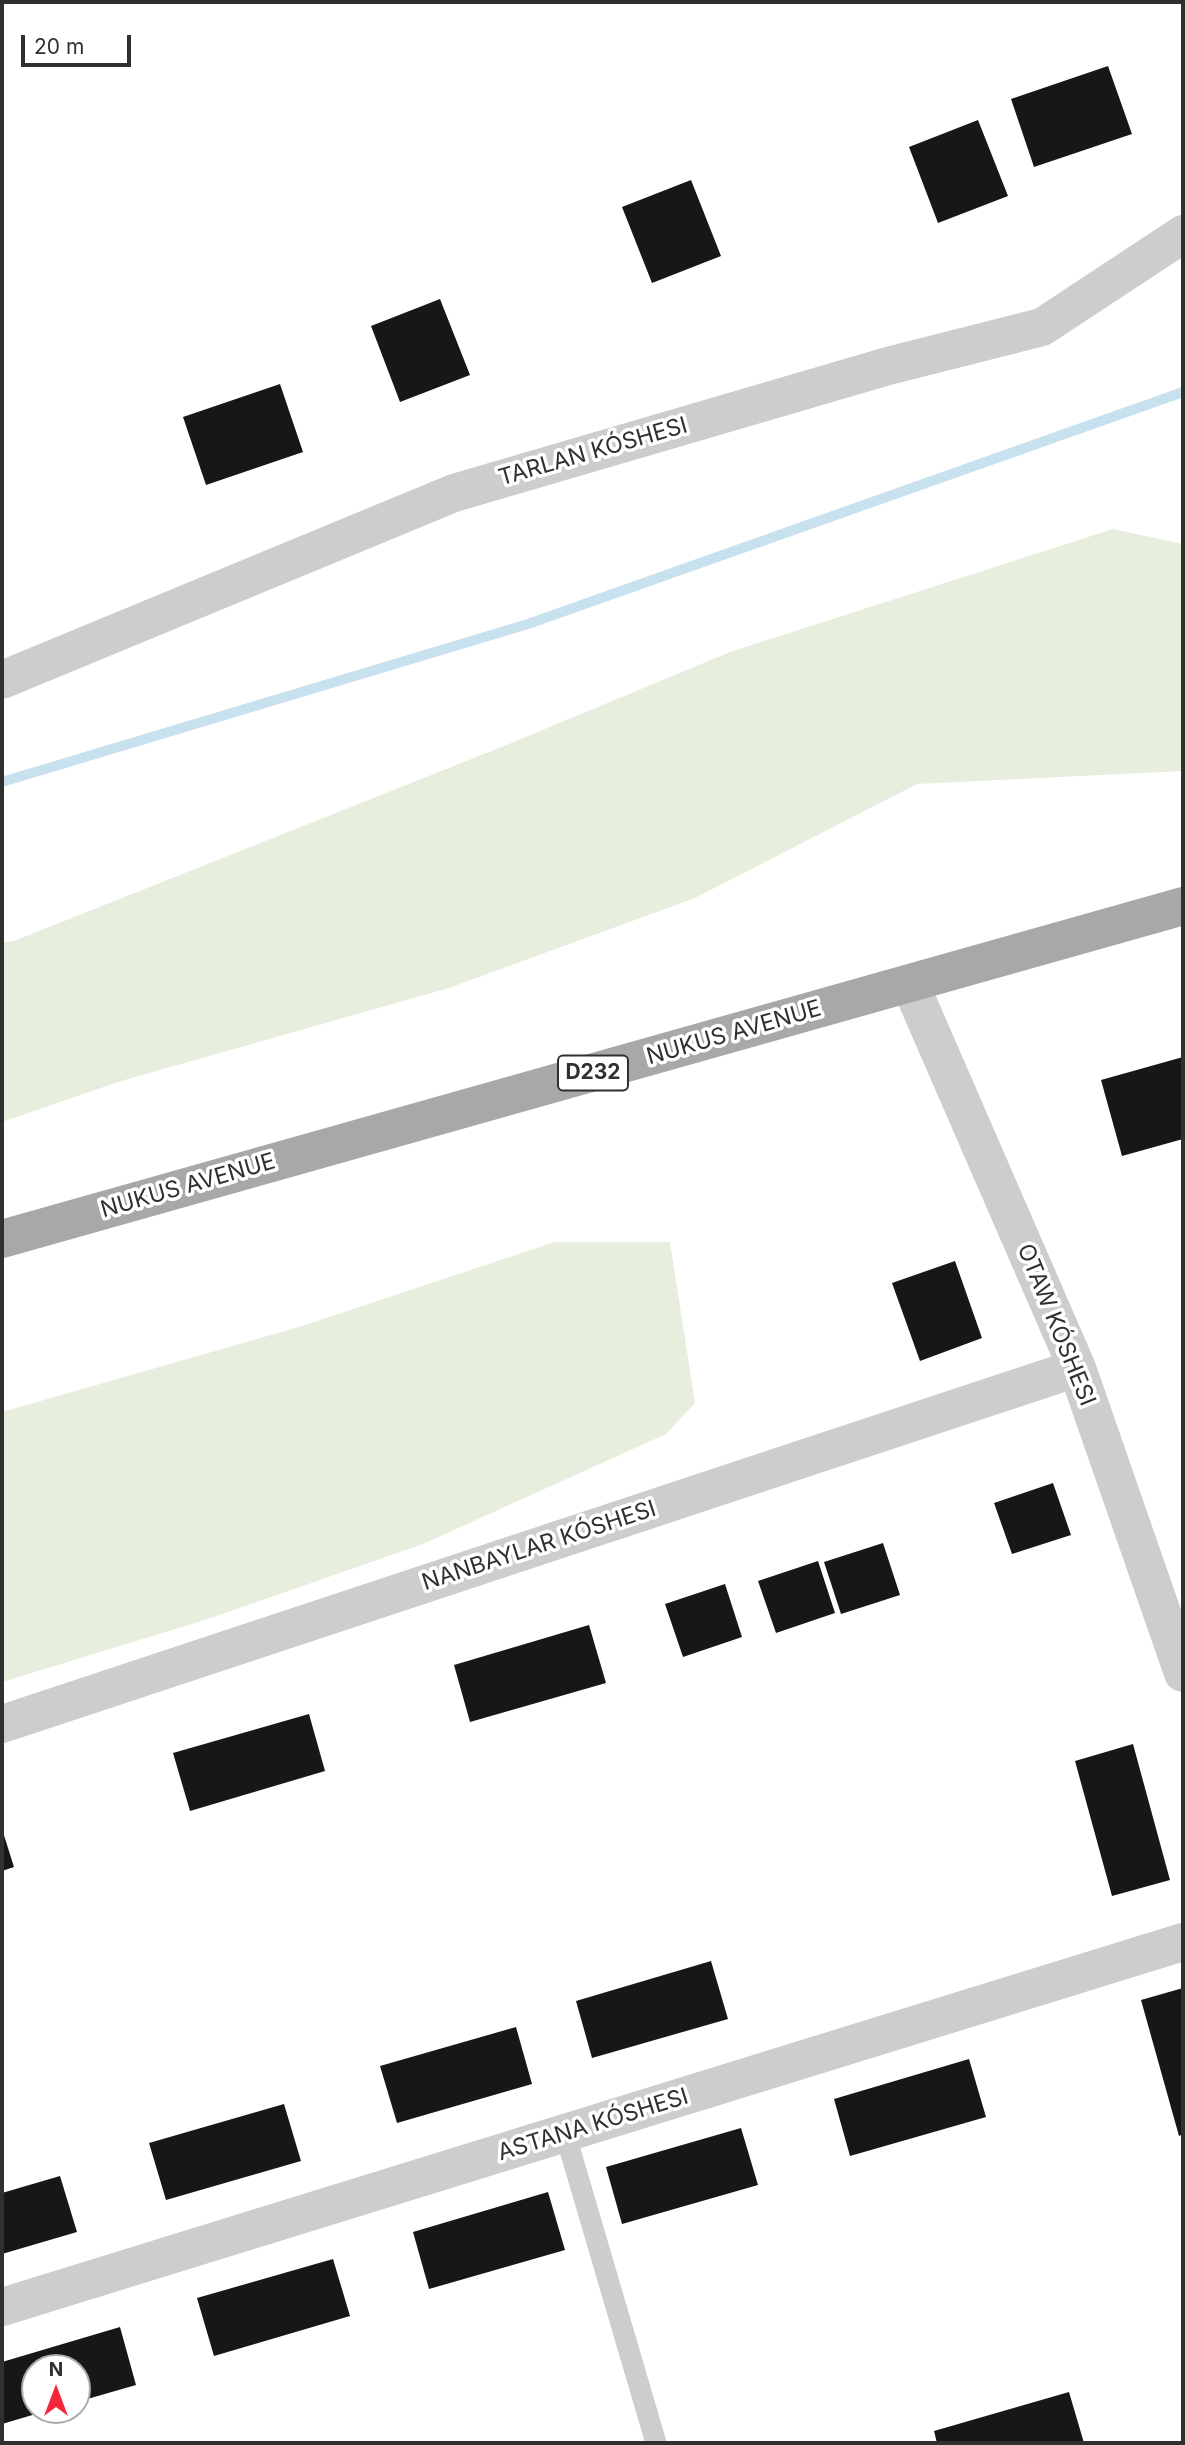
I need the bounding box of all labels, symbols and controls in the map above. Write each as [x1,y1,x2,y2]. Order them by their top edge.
scale bar [24,21,135,65]
text: 20 m [34,34,84,59]
street label: TARLAN KÓSHESI [495,412,691,492]
street label: NUKUS AVENUE [643,995,825,1071]
road number: D232 [558,1056,628,1090]
street label: NUKUS AVENUE [97,1148,279,1224]
street label: OTAW KÓSHESI [1011,1240,1101,1410]
street label: NANBAYLAR KÓSHESI [419,1495,659,1597]
street label: ASTANA KÓSHESI [494,2083,692,2167]
north arrow [21,2354,91,2424]
text: N [49,2358,63,2381]

